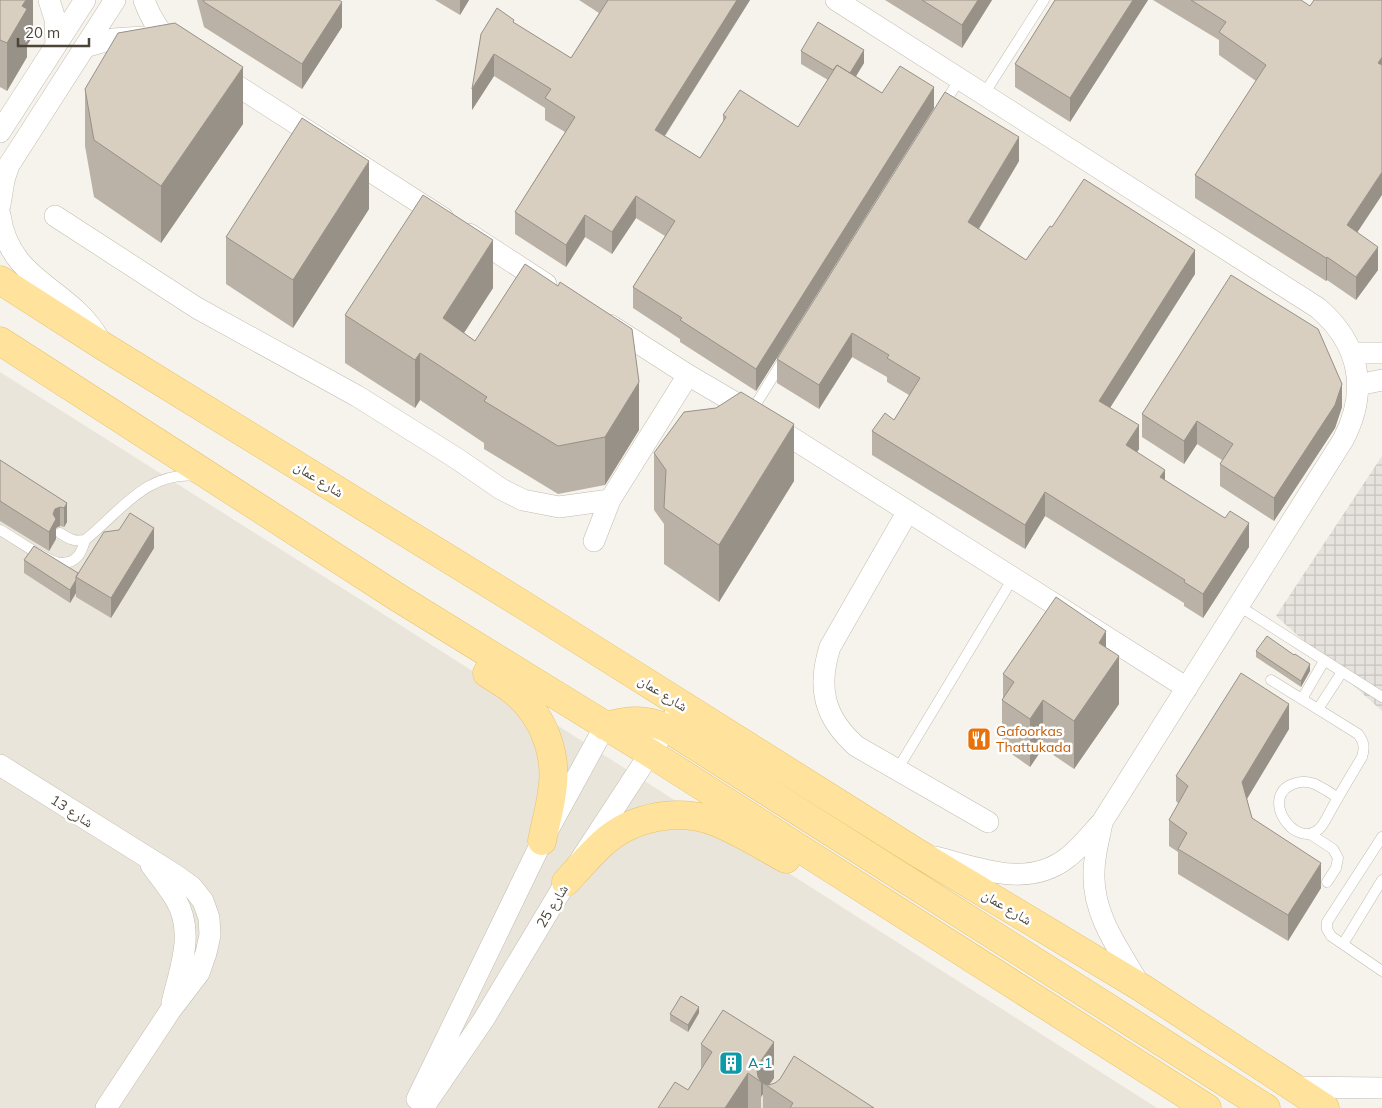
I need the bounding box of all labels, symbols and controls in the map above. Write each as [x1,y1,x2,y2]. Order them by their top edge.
scale bar [18,15,89,47]
text: 20 m [25,23,60,42]
street label: شارع عمان [290,457,347,502]
street label: شارع عمان [634,671,691,716]
place label: Gafoorkas Thattukada [996,722,1071,756]
restaurant icon: Gafoorkas Thattukada [966,726,992,752]
street label: شارع 13 [47,791,97,832]
street label: شارع 25 [532,881,573,931]
street label: شارع عمان [978,885,1035,930]
building icon: A-1 [718,1050,744,1076]
place label: A-1 [748,1054,772,1072]

